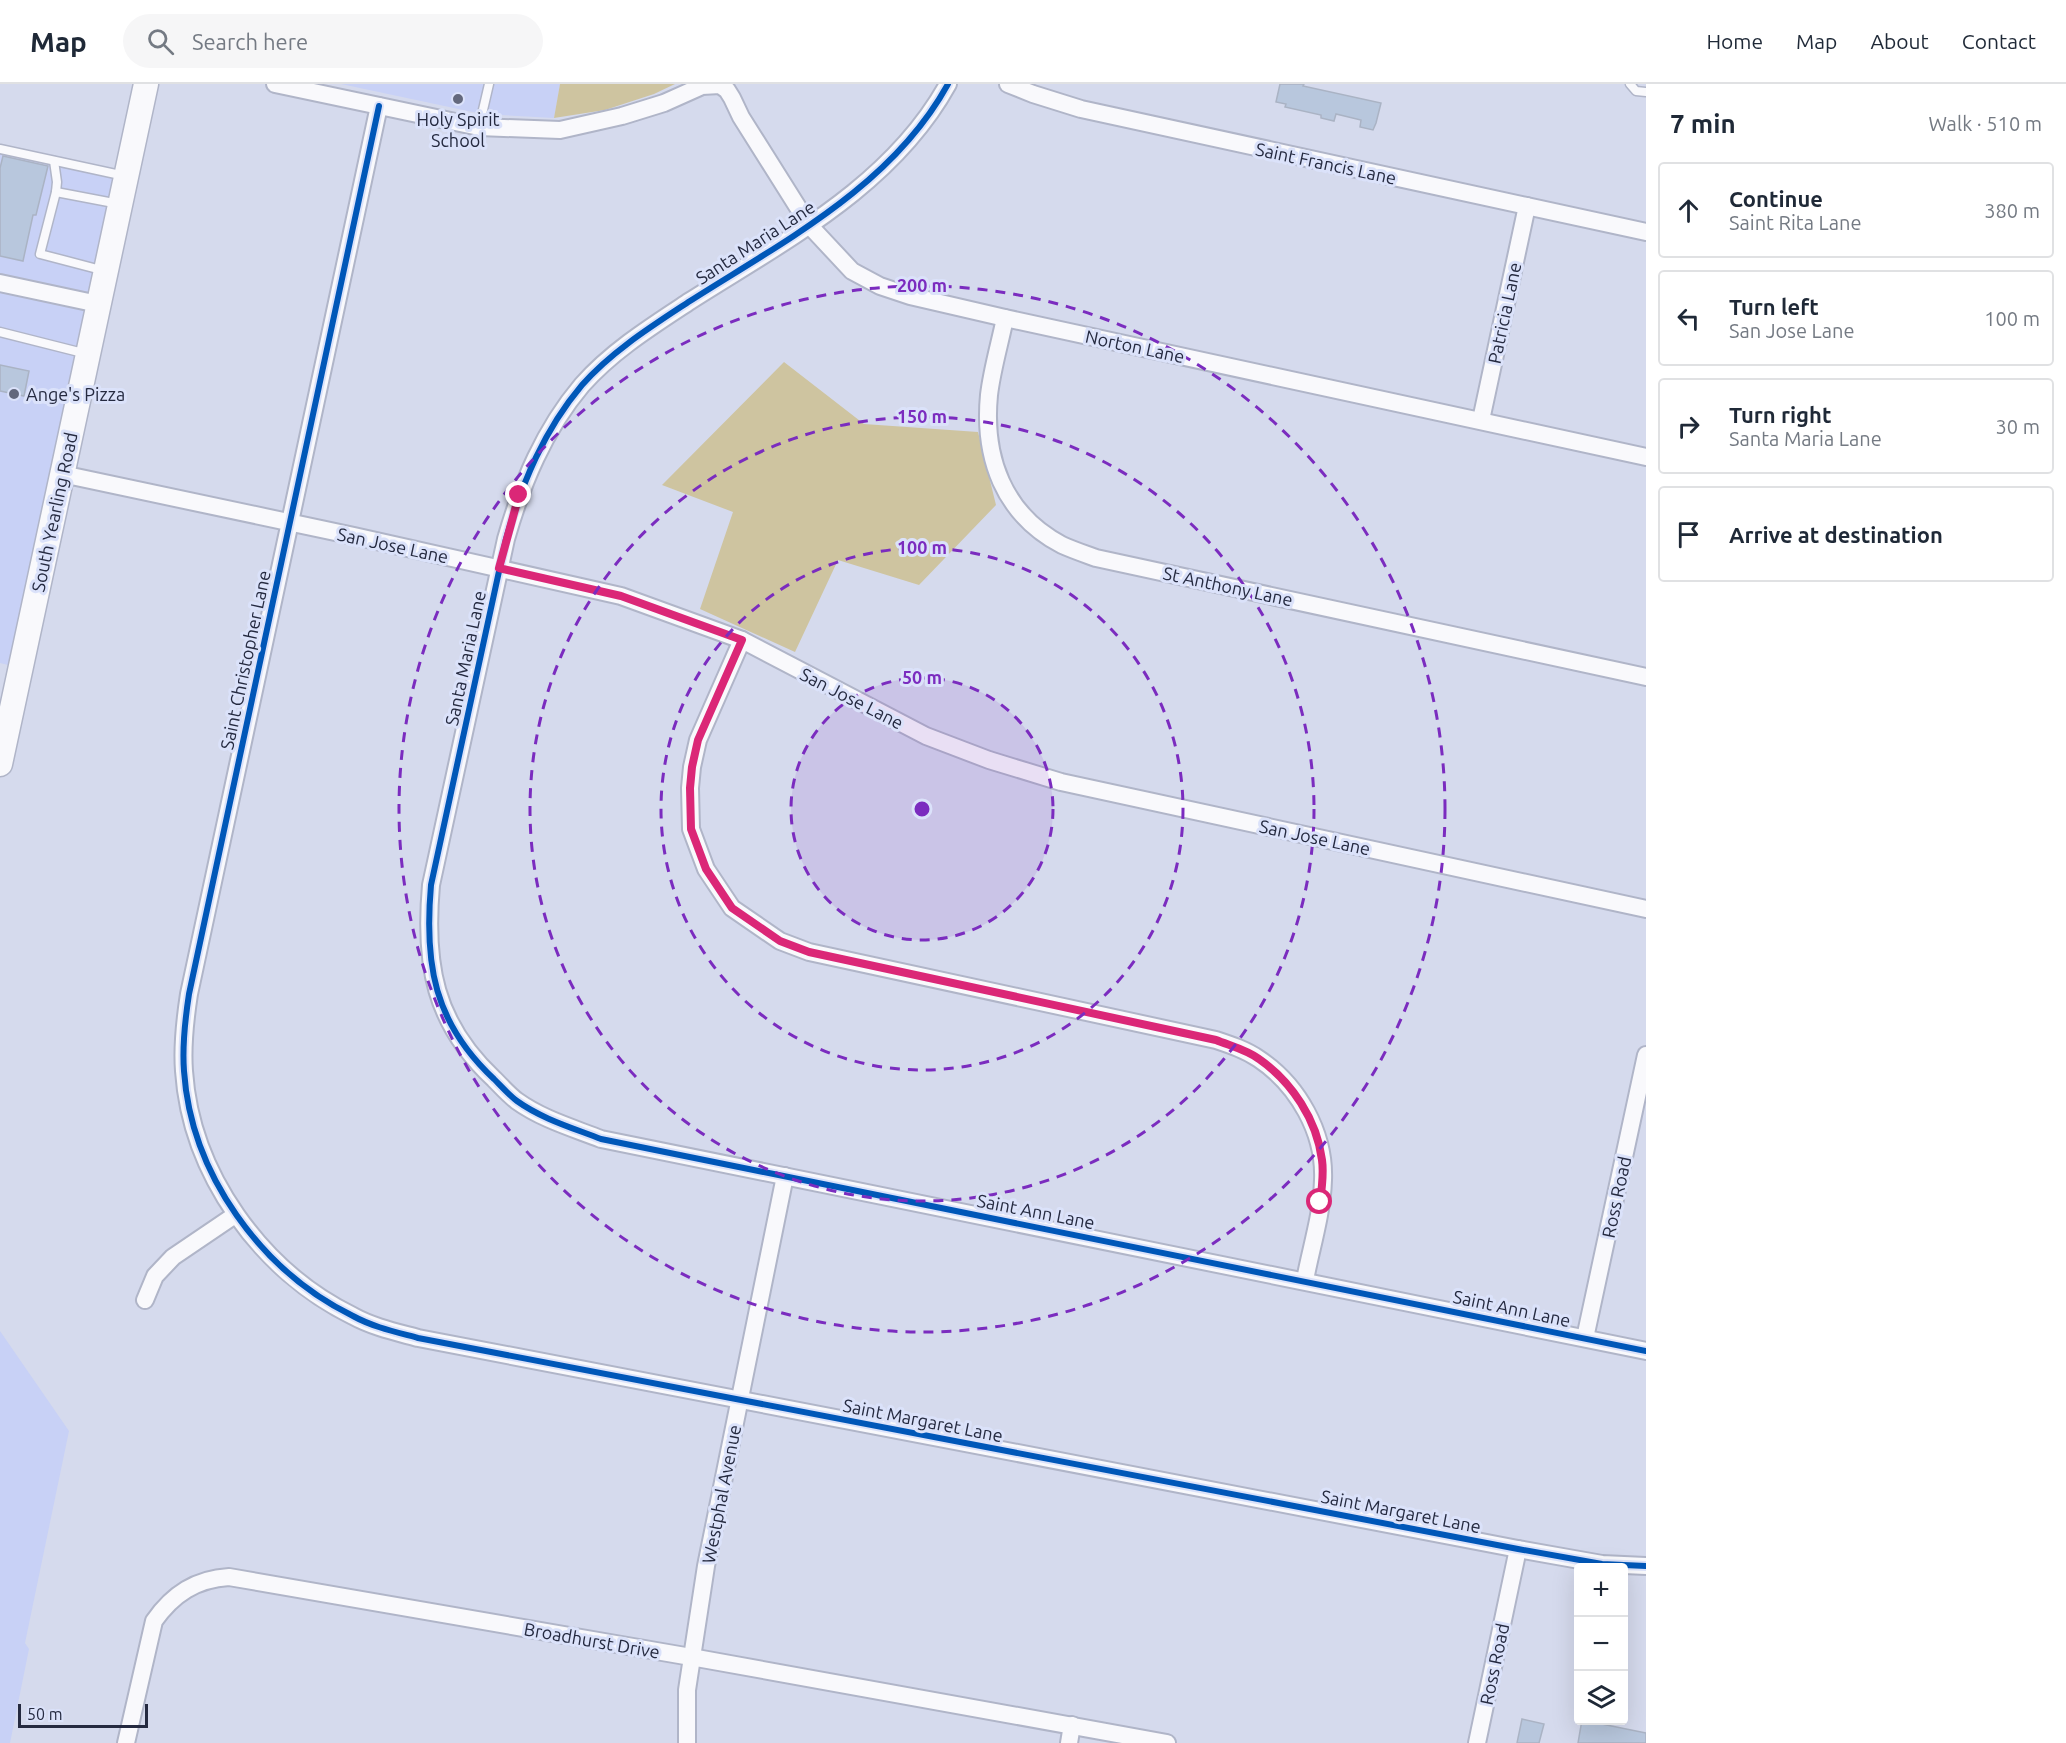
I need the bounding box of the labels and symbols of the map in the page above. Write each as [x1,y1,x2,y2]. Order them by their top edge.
marker: Holy Spirit School [451,92,465,106]
place label: Holy Spirit School [416,109,500,150]
street label: Saint Francis Lane [1254,138,1398,188]
street label: Santa Maria Lane [692,196,818,288]
street label: Patricia Lane [1484,261,1524,365]
text: 200 m [897,275,947,295]
street label: Norton Lane [1084,326,1186,366]
place label: Ange's Pizza [26,384,125,404]
marker: Ange's Pizza [7,387,21,401]
text: 150 m [897,406,947,426]
street label: South Yearling Road [27,430,81,594]
route end [505,481,531,507]
street label: San Jose Lane [336,523,450,567]
text: 100 m [897,537,947,557]
street label: St Anthony Lane [1161,562,1295,610]
street label: Saint Christopher Lane [216,569,274,751]
street label: Santa Maria Lane [441,589,489,727]
street label: San Jose Lane [797,663,907,733]
text: 50 m [902,667,942,687]
centre of rings [912,799,932,819]
street label: San Jose Lane [1258,815,1372,859]
street label: Ross Road [1598,1154,1634,1240]
route start [1306,1188,1332,1214]
street label: Saint Ann Lane [975,1190,1097,1232]
street label: Saint Ann Lane [1451,1286,1573,1330]
street label: Saint Margaret Lane [841,1395,1005,1445]
street label: Westphal Avenue [698,1423,744,1565]
street label: Saint Margaret Lane [1319,1486,1483,1536]
street label: Broadhurst Drive [523,1618,661,1662]
street label: Ross Road [1476,1621,1512,1707]
scale bar [18,1701,148,1728]

